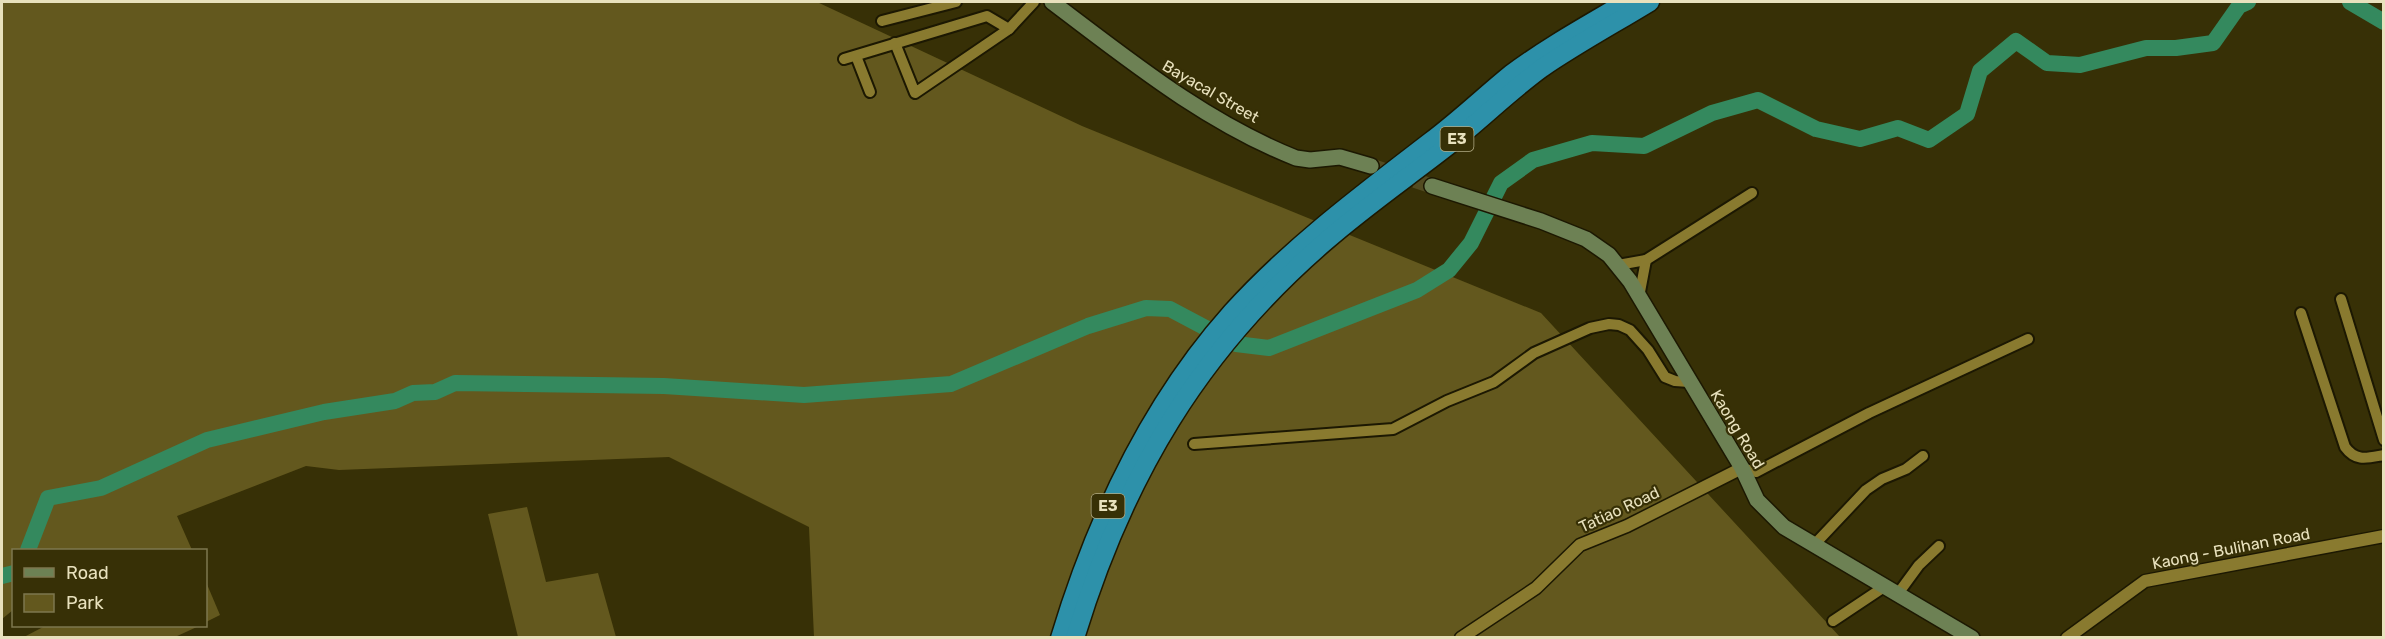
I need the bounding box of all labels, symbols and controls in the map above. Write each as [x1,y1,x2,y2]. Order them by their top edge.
street label: Bayacal Street [1159,56,1262,127]
road number: E3 [1440,127,1474,151]
street label: Kaong Road [1707,386,1769,472]
street label: Tatiao Road [1576,483,1662,536]
road number: E3 [1092,494,1124,518]
street label: Kaong - Bulihan Road [2150,524,2312,573]
legend [12,549,207,627]
text: Road [66,562,109,584]
text: Park [66,592,104,614]

